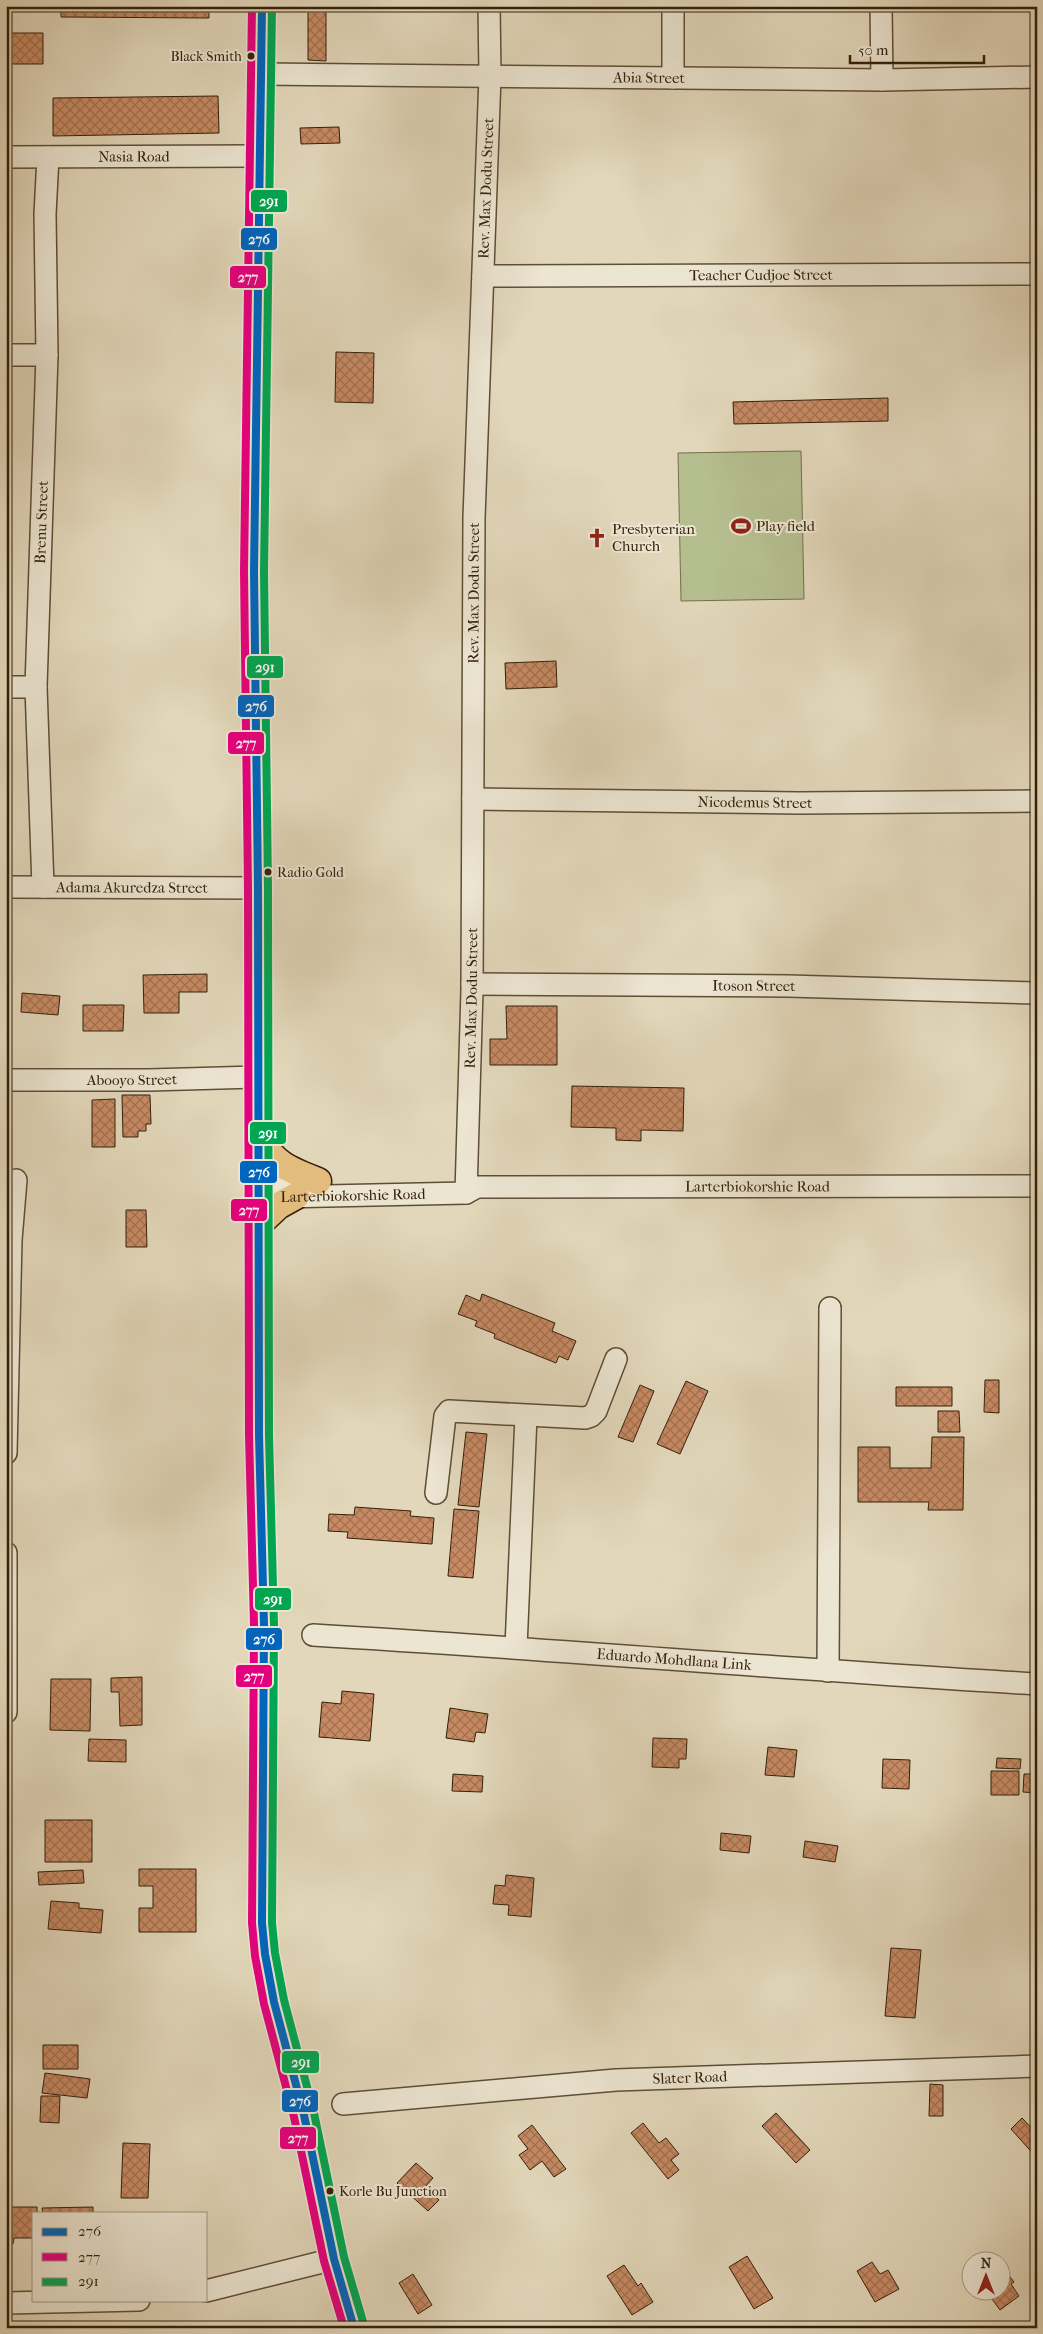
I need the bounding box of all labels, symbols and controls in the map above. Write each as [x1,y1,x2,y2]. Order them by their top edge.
scale bar [850,32,984,64]
text: 50 m [858,41,889,59]
place label: Black Smith [170,48,242,65]
marker: Black Smith [246,51,256,61]
street label: Abia Street [612,68,686,87]
street label: Rev. Max Dodu Street [474,117,498,259]
street label: Nasia Road [98,147,171,166]
line badge: 291 [250,189,288,213]
text: 291 [259,193,279,210]
line badge: 276 [240,227,278,251]
text: 276 [248,231,270,248]
line badge: 277 [229,265,267,289]
street label: Teacher Cudjoe Street [689,266,833,284]
text: 277 [238,269,259,286]
street label: Brenu Street [31,480,52,564]
sports icon: Play field [730,515,752,537]
place label: Play field [756,517,816,535]
place label: Presbyterian Church [612,520,695,555]
street label: Rev. Max Dodu Street [464,522,483,664]
church icon: Presbyterian Church [586,527,608,549]
line badge: 291 [246,655,284,679]
text: 291 [255,659,275,676]
line badge: 276 [237,694,275,718]
text: 276 [245,698,267,715]
line badge: 277 [227,731,265,755]
text: 277 [236,735,257,752]
street label: Nicodemus Street [698,793,813,812]
place label: Radio Gold [277,864,344,881]
marker: Radio Gold [263,867,273,877]
street label: Adama Akuredza Street [55,878,209,897]
street label: Rev. Max Dodu Street [461,927,481,1069]
street label: Itoson Street [712,977,797,995]
street label: Abooyo Street [86,1070,178,1089]
line badge: 291 [249,1121,287,1145]
text: 291 [258,1125,278,1142]
line badge: 276 [239,1160,278,1184]
text: 276 [248,1164,270,1181]
street label: Larterbiokorshie Road [685,1177,831,1196]
street label: Larterbiokorshie Road [280,1185,426,1206]
line badge: 277 [230,1198,268,1222]
text: 277 [239,1202,260,1219]
line badge: 291 [254,1587,292,1611]
text: 291 [263,1591,283,1608]
line badge: 276 [245,1627,283,1651]
text: 276 [253,1631,275,1648]
street label: Eduardo Mohdlana Link [596,1645,753,1674]
line badge: 277 [235,1664,273,1688]
text: 277 [244,1668,265,1685]
line badge: 291 [281,2050,320,2074]
text: 291 [291,2054,311,2071]
street label: Slater Road [652,2067,728,2088]
line badge: 276 [281,2089,319,2113]
text: 276 [289,2093,311,2110]
line badge: 277 [279,2126,317,2150]
text: 277 [288,2130,309,2147]
place label: Korle Bu Junction [339,2183,447,2200]
marker: Korle Bu Junction [325,2186,335,2196]
legend [32,2212,208,2302]
text: 276 [78,2222,102,2240]
text: 277 [78,2248,100,2266]
north arrow [960,2252,1010,2302]
text: N [981,2255,992,2272]
text: 291 [78,2272,99,2290]

